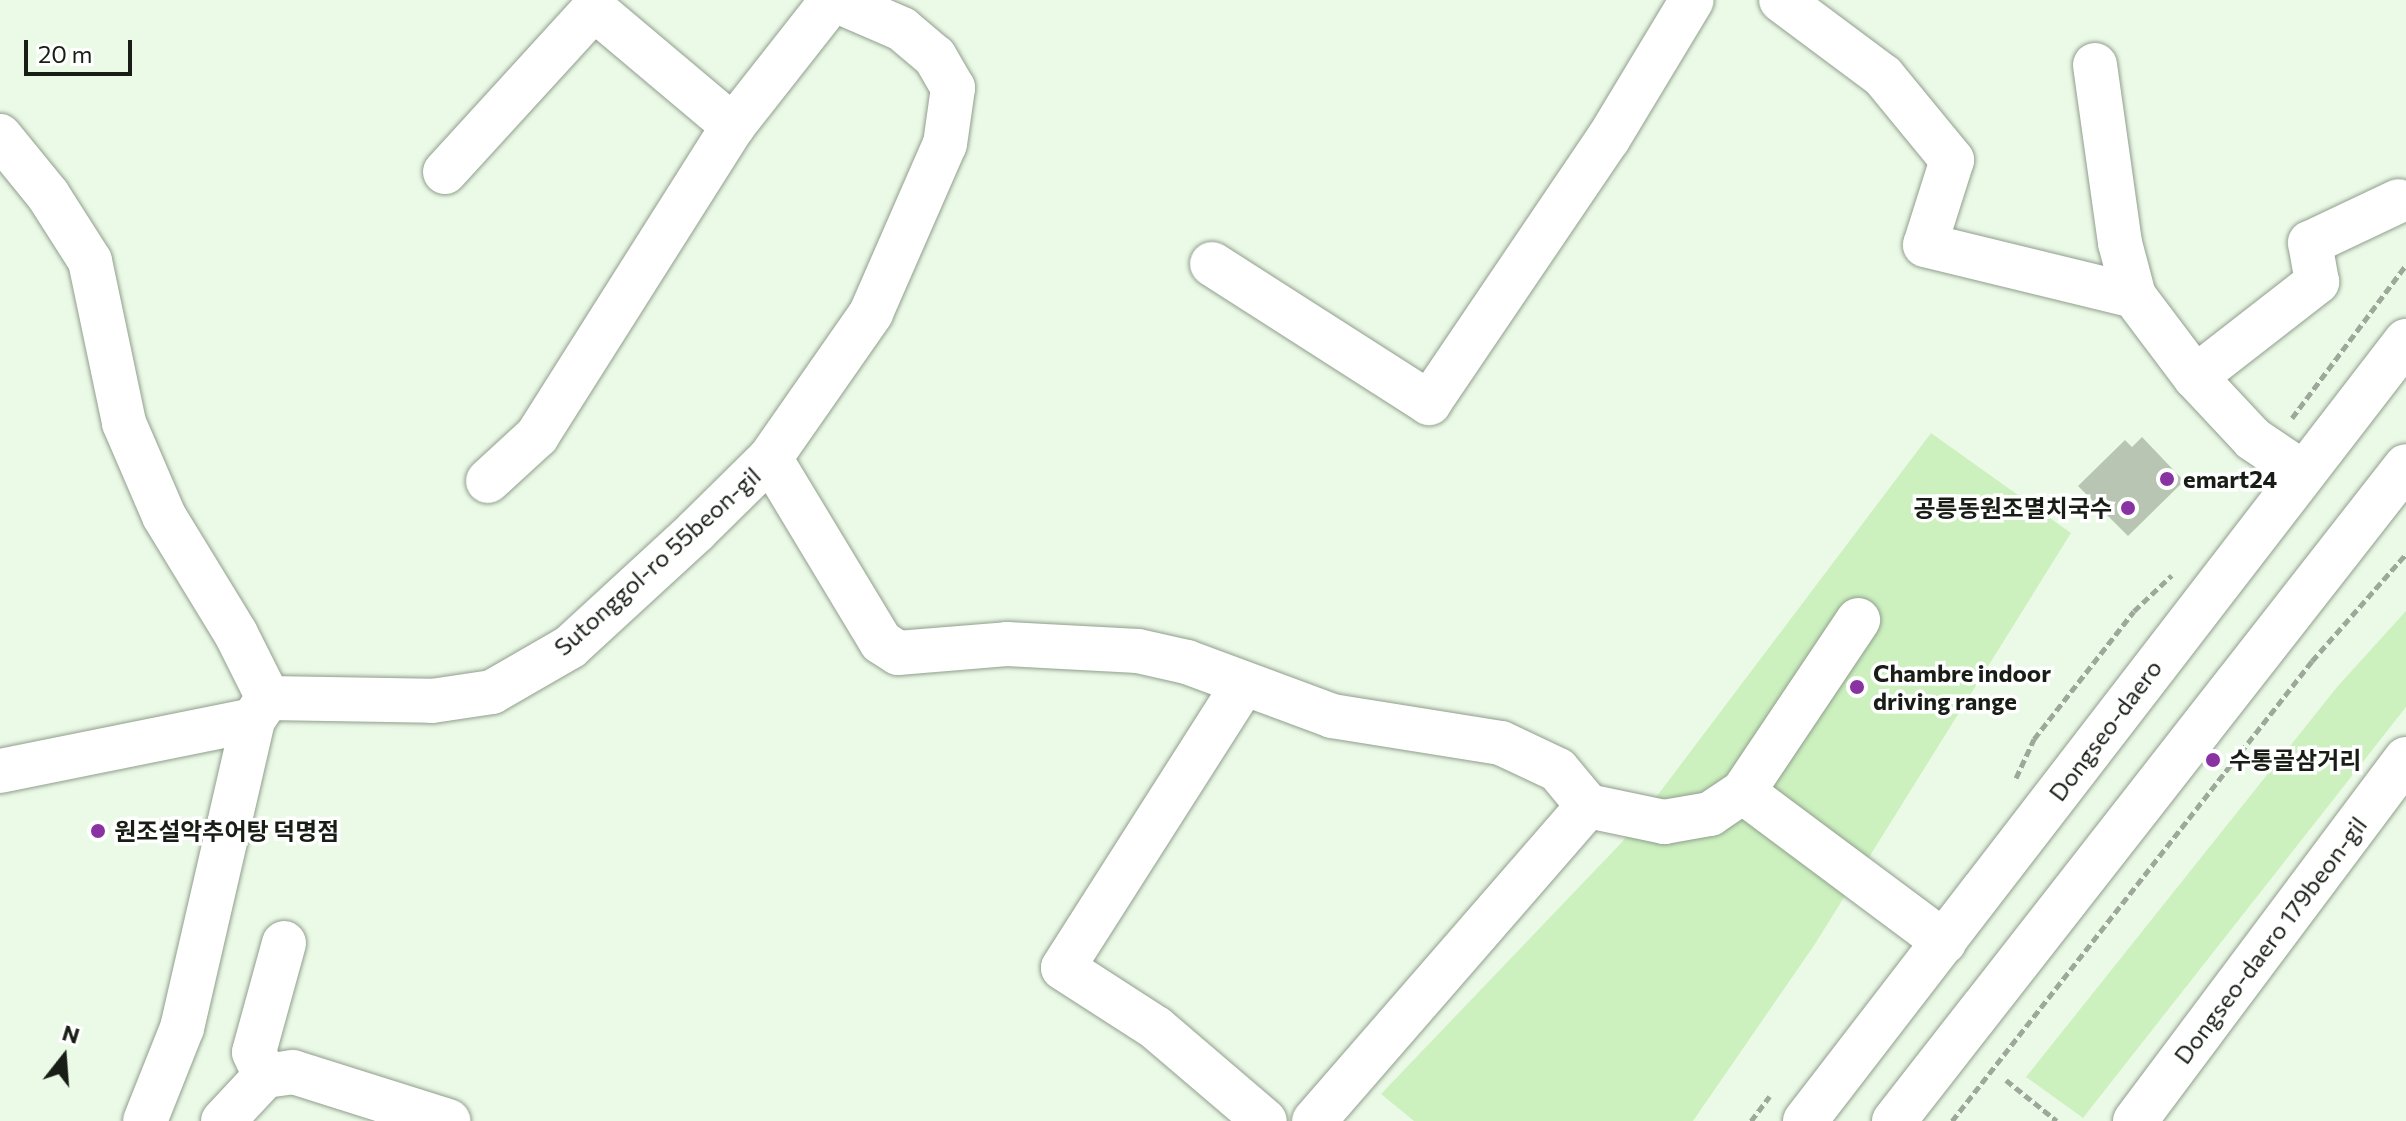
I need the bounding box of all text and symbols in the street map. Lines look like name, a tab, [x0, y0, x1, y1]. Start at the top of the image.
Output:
scale bar	[28, 24, 136, 74]
text: 20 m	[38, 39, 92, 68]
street label: Sutonggol-ro 55beon-gil	[548, 461, 766, 661]
place label: emart24	[2183, 465, 2277, 493]
marker: emart24	[2158, 470, 2176, 488]
place label: 공릉동원조멸치국수	[1913, 494, 2112, 522]
marker: 공릉동원조멸치국수	[2119, 499, 2137, 517]
street label: Dongseo-daero	[2043, 654, 2167, 806]
place label: Chambre indoor driving range	[1873, 659, 2051, 715]
marker: Chambre indoor driving range	[1848, 678, 1866, 696]
place label: 수통골삼거리	[2229, 746, 2361, 774]
marker: 수통골삼거리	[2204, 751, 2222, 769]
street label: Dongseo-daero 179beon-gil	[2168, 811, 2372, 1069]
place label: 원조설악추어탕 덕명점	[114, 817, 339, 845]
marker: 원조설악추어탕 덕명점	[89, 822, 107, 840]
north arrow	[24, 1017, 104, 1097]
text: N	[59, 1018, 83, 1049]

